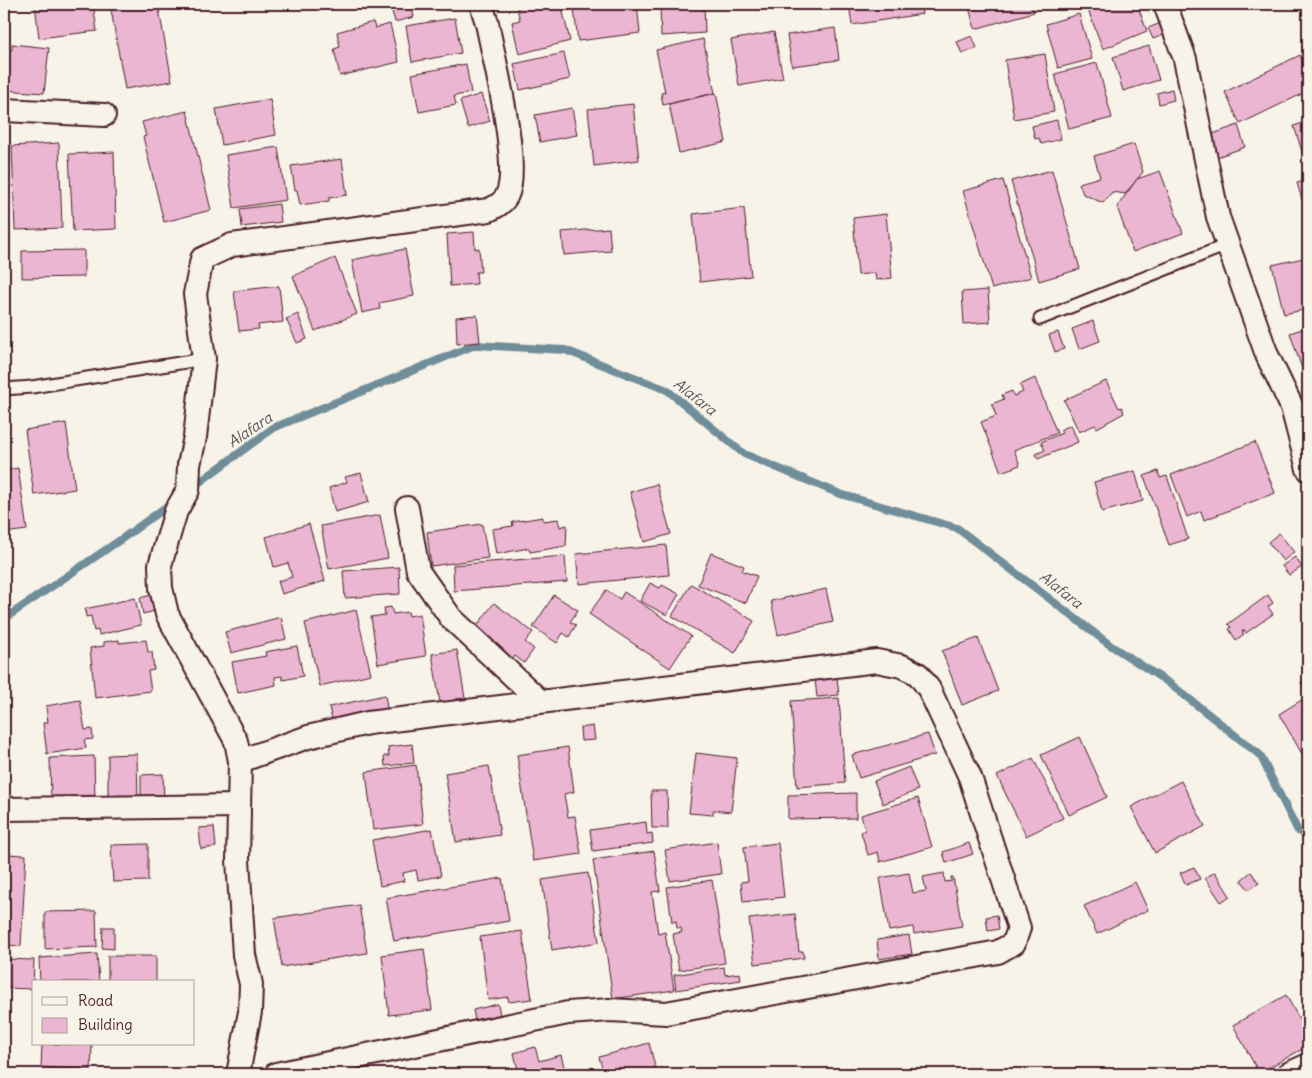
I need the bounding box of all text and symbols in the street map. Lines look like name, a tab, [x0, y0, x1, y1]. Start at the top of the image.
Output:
water label: Alafara	[670, 374, 722, 420]
water label: Alafara	[224, 407, 277, 451]
water label: Alafara	[1036, 567, 1088, 613]
legend	[32, 980, 195, 1046]
text: Road	[78, 991, 113, 1010]
text: Building	[78, 1015, 133, 1034]

